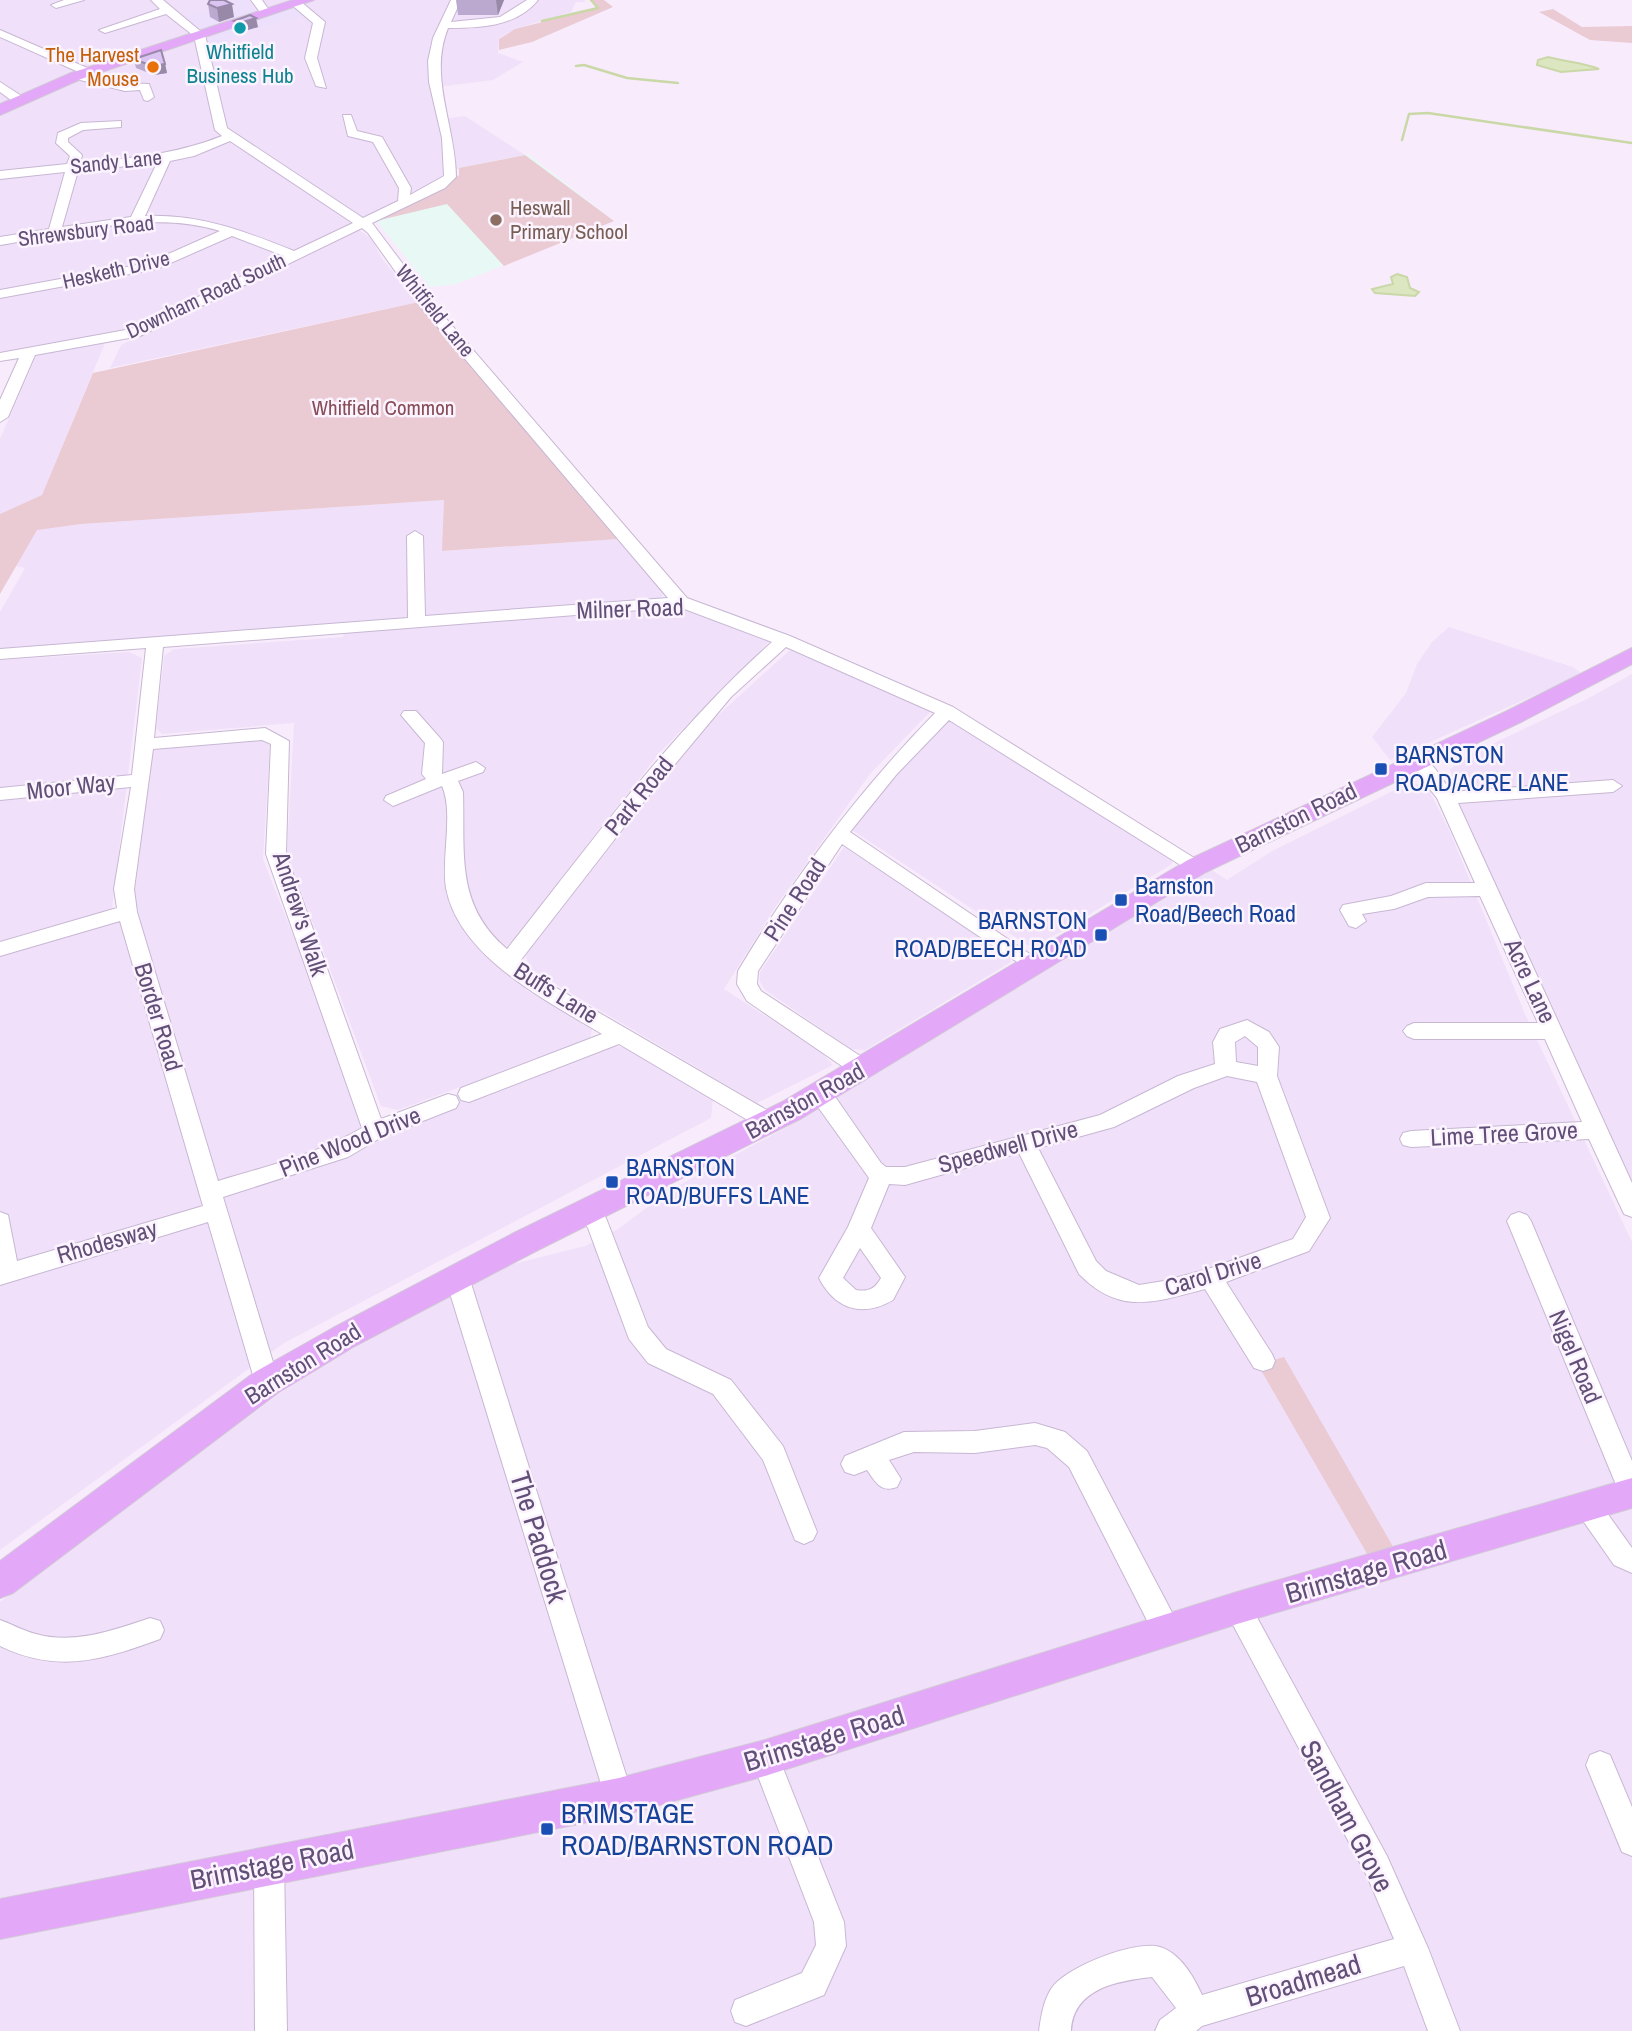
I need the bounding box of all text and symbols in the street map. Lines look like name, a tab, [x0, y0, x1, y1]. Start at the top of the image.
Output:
marker: Whitfield Business Hub	[232, 20, 248, 36]
place label: Whitfield Business Hub	[186, 37, 294, 90]
place label: The Harvest Mouse	[45, 40, 139, 93]
marker: The Harvest Mouse	[145, 59, 161, 75]
street label: Sandy Lane	[69, 142, 163, 181]
place label: Heswall Primary School	[510, 193, 628, 246]
street label: Shrewsbury Road	[16, 208, 156, 253]
marker: Heswall Primary School	[488, 212, 504, 228]
street label: Hesketh Drive	[59, 243, 172, 296]
street label: Downham Road South	[121, 246, 290, 345]
street label: Whitfield Lane	[389, 258, 482, 363]
park label: Whitfield Common	[312, 393, 454, 422]
street label: Milner Road	[576, 590, 684, 626]
place label: BARNSTON ROAD/ACRE LANE	[1395, 738, 1569, 798]
street label: Park Road	[597, 749, 680, 842]
marker: BARNSTON ROAD/ACRE LANE	[1373, 761, 1389, 777]
street label: Moor Way	[25, 765, 117, 807]
street label: Barnston Road	[1230, 774, 1362, 860]
street label: Andrew's Walk	[266, 847, 336, 980]
street label: Pine Road	[755, 852, 833, 947]
place label: Barnston Road/Beech Road	[1135, 869, 1296, 929]
marker: Barnston Road/Beech Road	[1113, 892, 1129, 908]
place label: BARNSTON ROAD/BEECH ROAD	[895, 904, 1087, 964]
marker: BARNSTON ROAD/BEECH ROAD	[1093, 927, 1109, 943]
street label: Acre Lane	[1497, 932, 1564, 1028]
street label: Buffs Lane	[508, 954, 605, 1031]
street label: Border Road	[127, 959, 191, 1075]
street label: Barnston Road	[739, 1054, 870, 1146]
street label: Pine Wood Drive	[274, 1098, 425, 1184]
street label: Speedwell Drive	[934, 1112, 1081, 1180]
street label: Lime Tree Grove	[1429, 1113, 1579, 1153]
place label: BARNSTON ROAD/BUFFS LANE	[626, 1151, 810, 1211]
marker: BARNSTON ROAD/BUFFS LANE	[604, 1174, 620, 1190]
street label: Rhodesway	[53, 1211, 161, 1271]
street label: Carol Drive	[1160, 1243, 1265, 1303]
street label: Nigel Road	[1542, 1305, 1610, 1408]
street label: Barnston Road	[238, 1315, 367, 1412]
street label: The Paddock	[501, 1467, 577, 1608]
street label: Brimstage Road	[1281, 1530, 1451, 1612]
street label: Brimstage Road	[739, 1696, 909, 1780]
street label: Sandham Grove	[1291, 1733, 1403, 1899]
place label: BRIMSTAGE ROAD/BARNSTON ROAD	[561, 1794, 834, 1864]
marker: BRIMSTAGE ROAD/BARNSTON ROAD	[539, 1821, 555, 1837]
street label: Brimstage Road	[187, 1830, 357, 1898]
street label: Broadmead	[1241, 1944, 1365, 2016]

